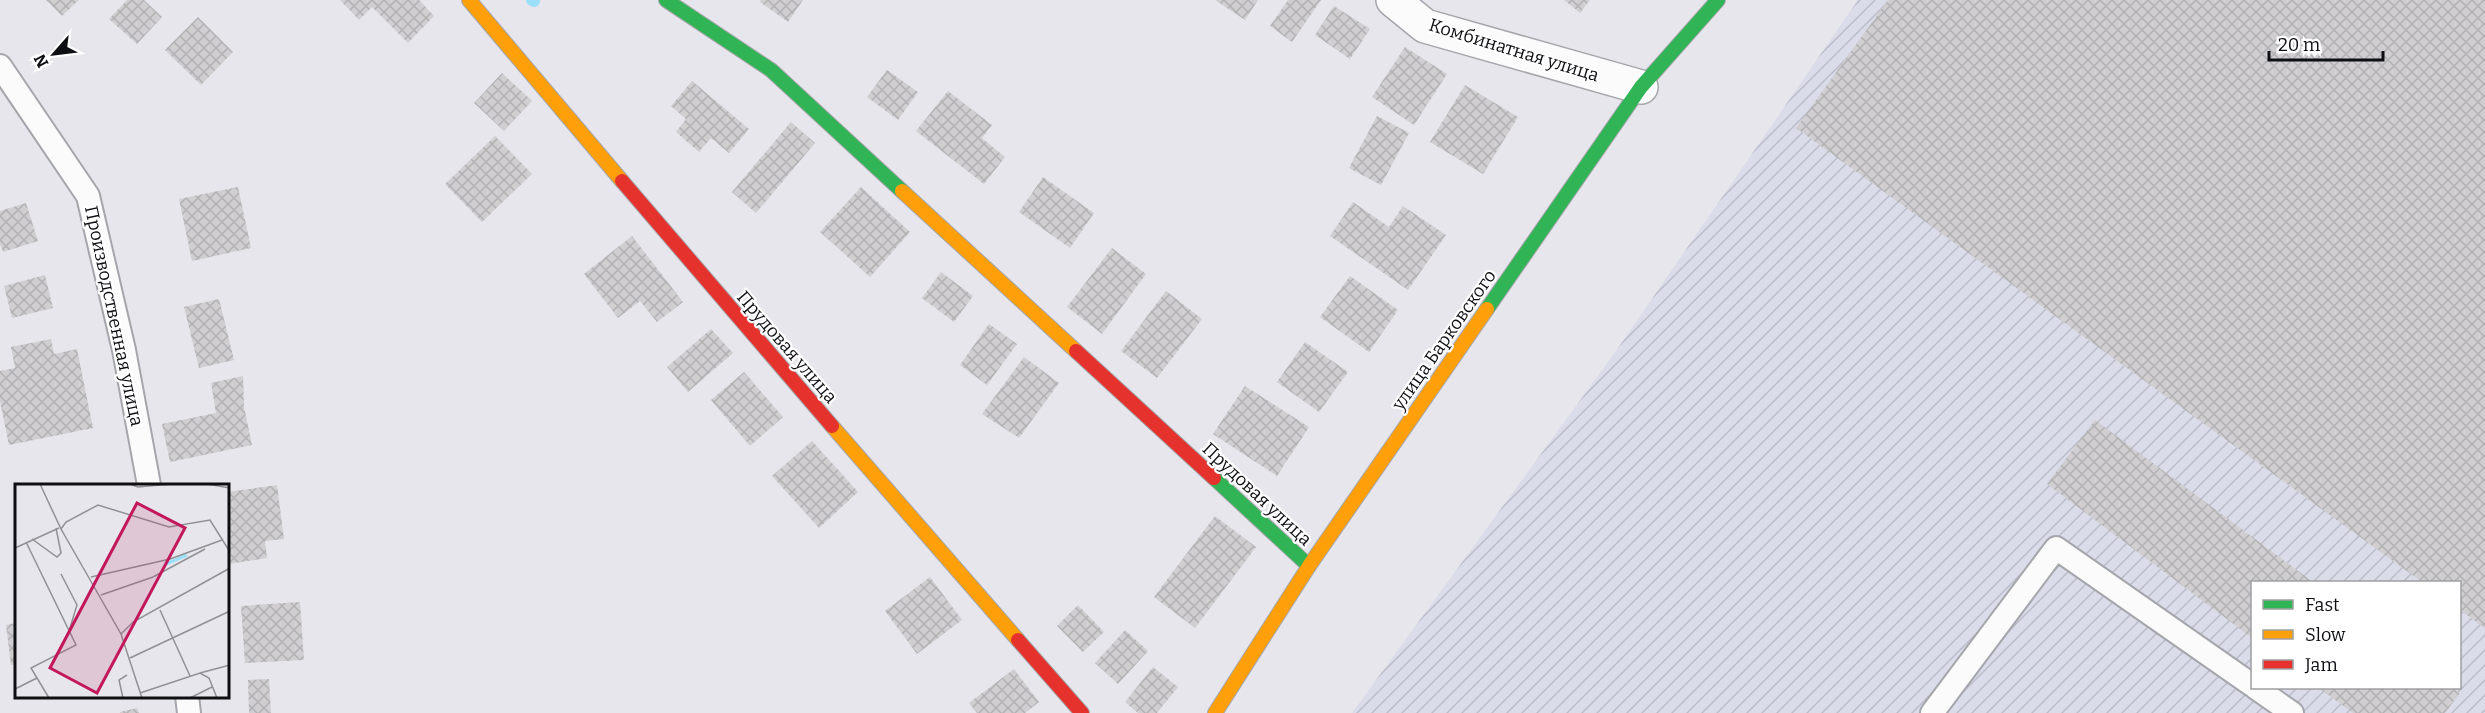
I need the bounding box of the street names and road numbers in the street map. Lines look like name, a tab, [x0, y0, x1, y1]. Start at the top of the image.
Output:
street label: Комбинатная улица	[1426, 14, 1602, 86]
street label: Производственная улица	[80, 204, 148, 428]
street label: улица Барковского	[1387, 266, 1501, 415]
street label: Прудовая улица	[732, 286, 842, 408]
street label: Прудовая улица	[1198, 438, 1316, 550]

